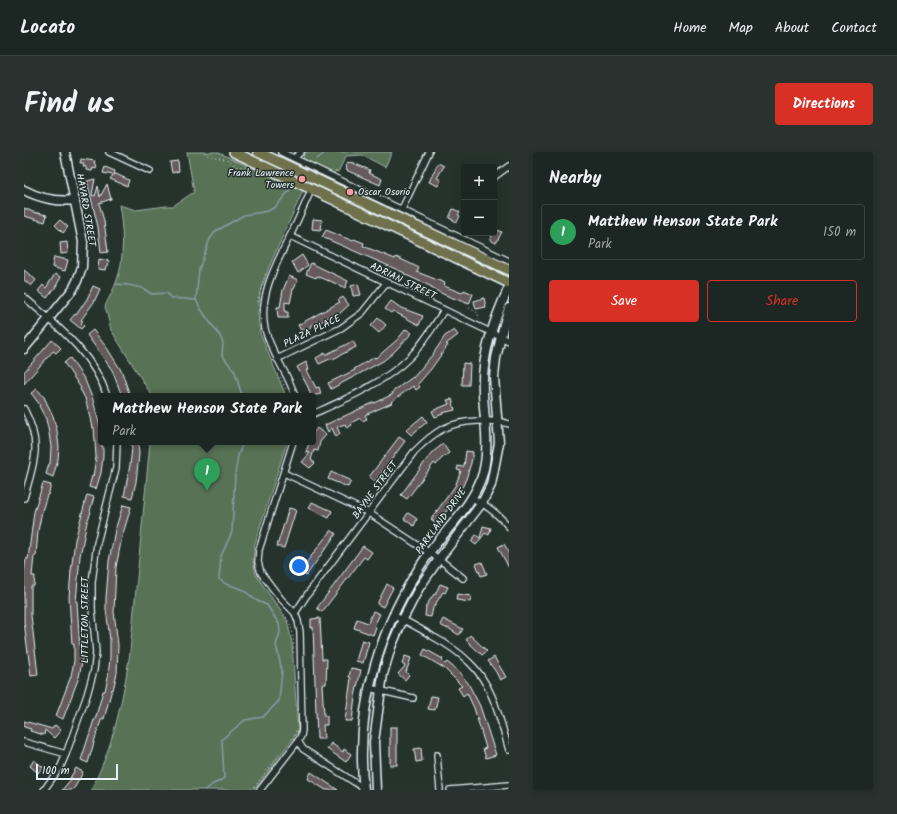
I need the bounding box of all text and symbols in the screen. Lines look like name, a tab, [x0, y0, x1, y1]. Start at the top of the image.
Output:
text: Locato	[20, 13, 75, 43]
text: Home	[673, 17, 707, 39]
text: Map	[729, 17, 753, 39]
text: About	[775, 17, 809, 39]
text: Contact	[831, 17, 877, 39]
text: Find us	[24, 82, 115, 127]
button: Directions	[775, 83, 873, 125]
map controls	[461, 164, 497, 236]
button: +	[461, 164, 497, 200]
place label: Frank Lawrence Towers	[228, 165, 295, 193]
text: Nearby	[549, 165, 601, 192]
street label: HAVARD STREET	[72, 172, 101, 249]
marker: Frank Lawrence Towers	[297, 174, 307, 184]
place label: Oscar Osorio	[358, 184, 410, 200]
marker: Oscar Osorio	[345, 187, 355, 197]
button: −	[461, 200, 497, 236]
text: Matthew Henson State Park	[588, 210, 777, 234]
text: 1	[561, 222, 565, 243]
text: 150 m	[823, 222, 856, 243]
text: Park	[588, 234, 612, 255]
street label: ADRIAN STREET	[367, 258, 440, 305]
button: Save	[549, 280, 699, 322]
button: Share	[707, 280, 857, 322]
street label: PLAZA PLACE	[281, 310, 344, 352]
popup	[98, 393, 316, 445]
text: Matthew Henson State Park	[112, 397, 302, 421]
text: Park	[112, 421, 136, 442]
street label: BAYNE STREET	[348, 456, 403, 522]
pin: 1	[194, 458, 220, 491]
street label: PARKLAND DRIVE	[411, 484, 471, 557]
your location	[289, 556, 309, 576]
street label: LITTLETON STREET	[77, 575, 93, 663]
scale bar	[36, 762, 118, 781]
text: 100 m	[42, 762, 70, 780]

